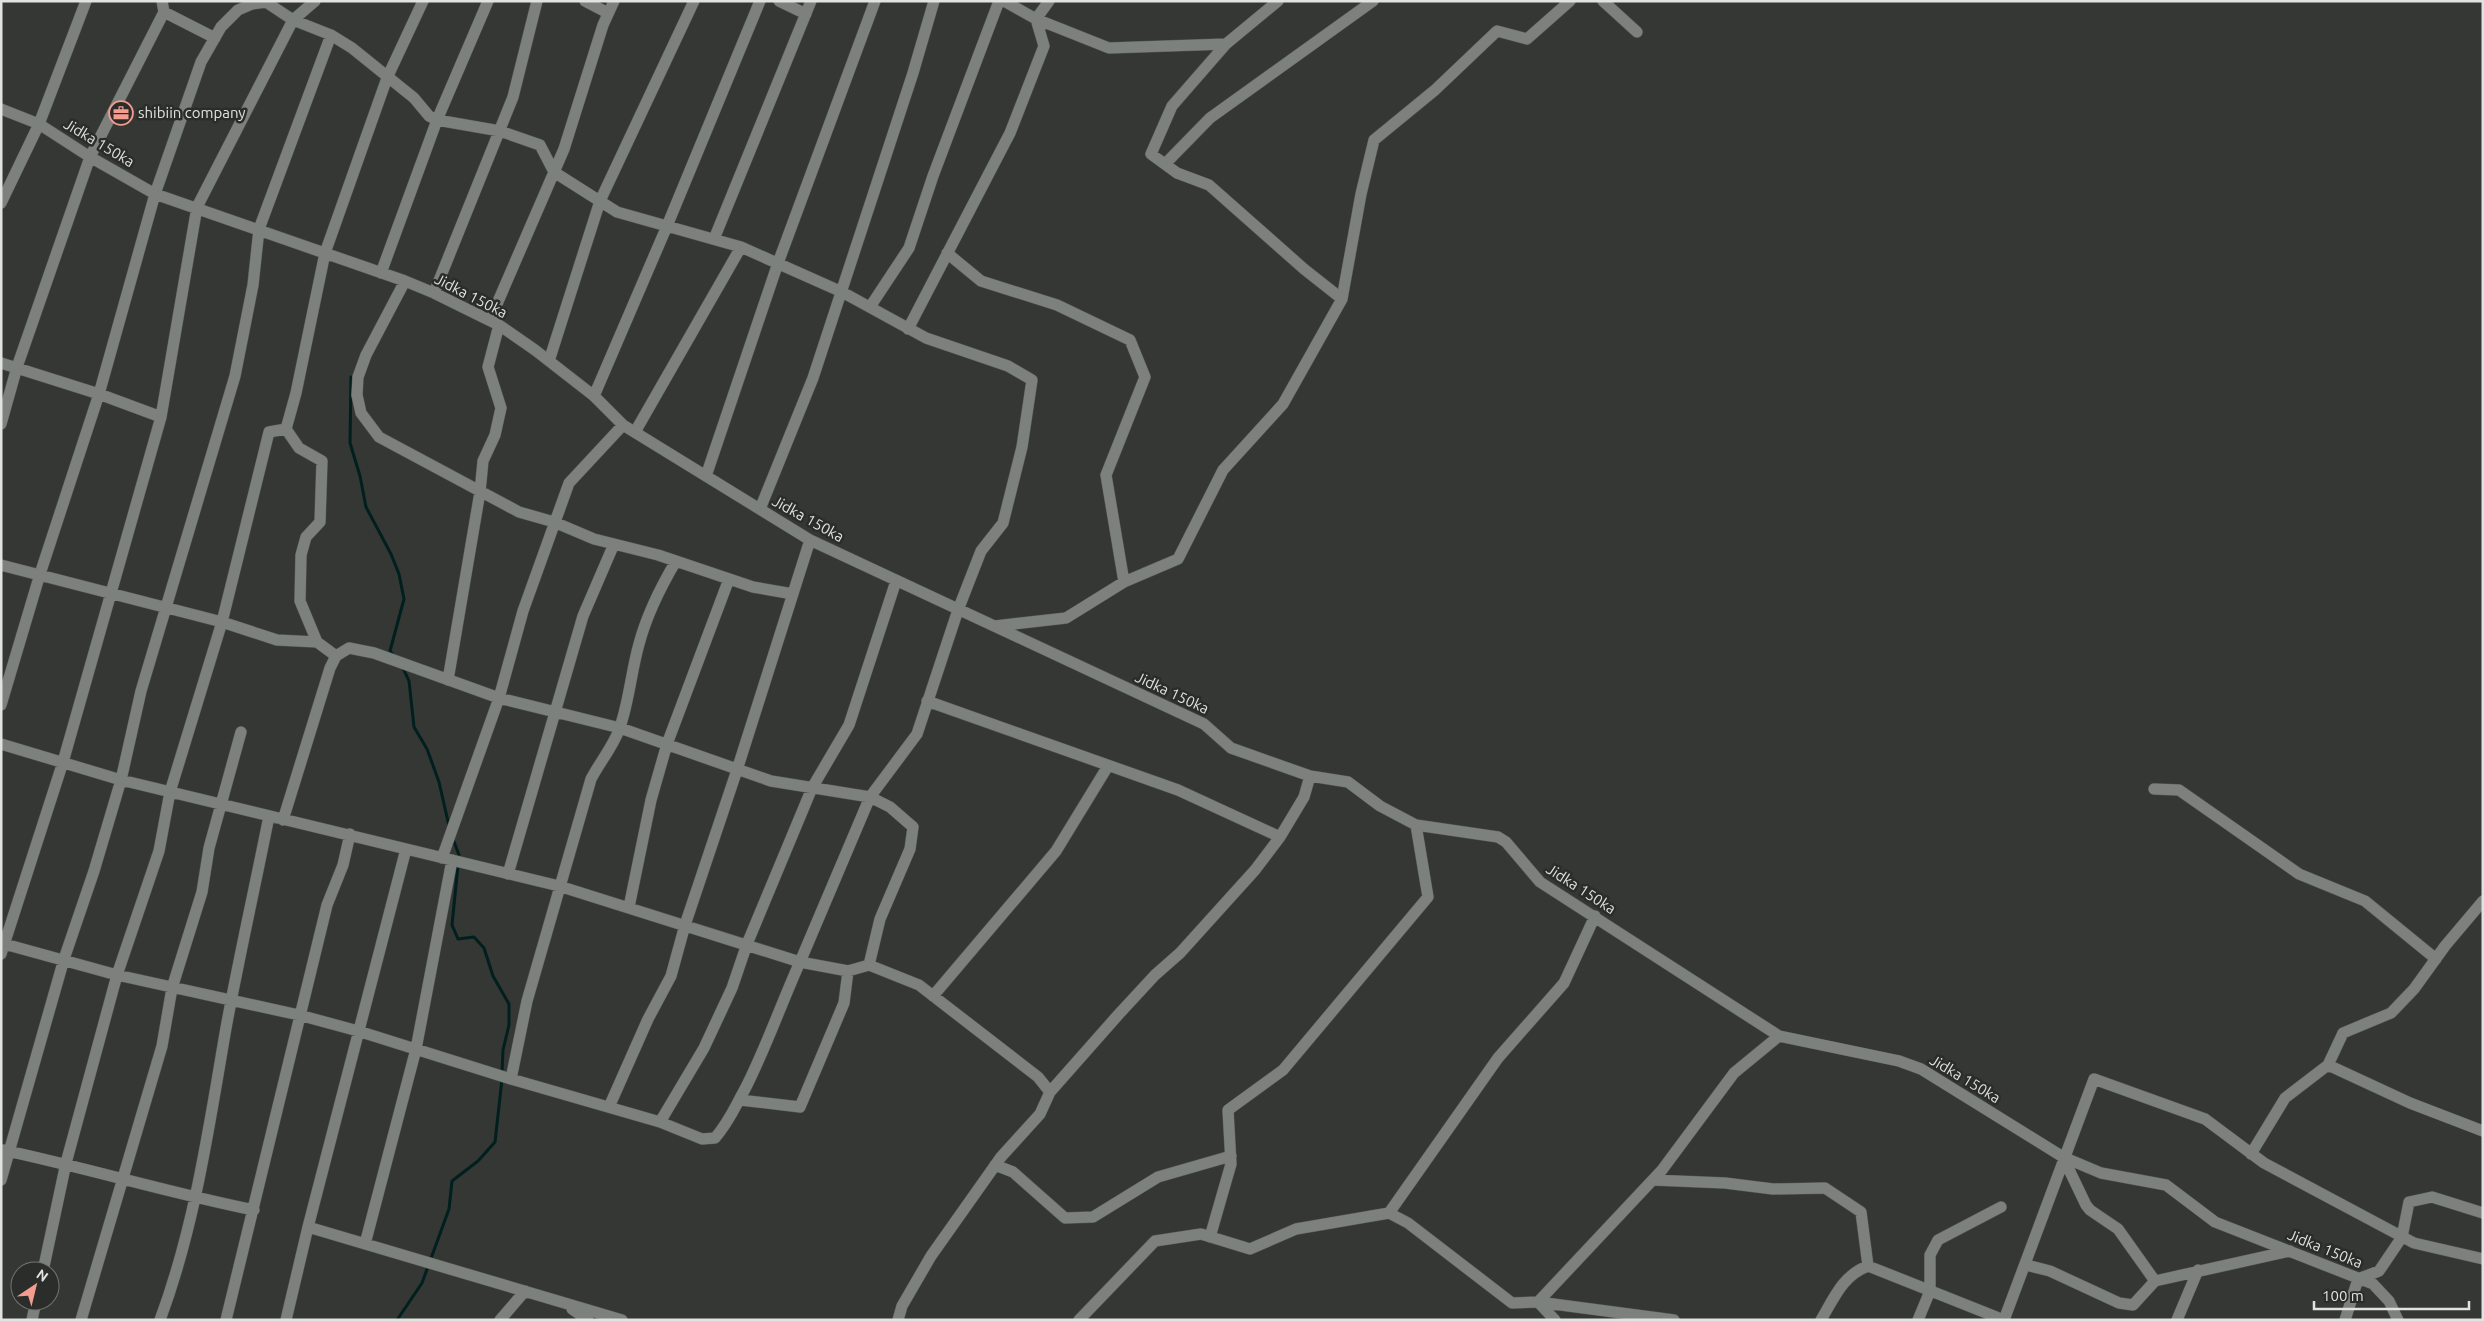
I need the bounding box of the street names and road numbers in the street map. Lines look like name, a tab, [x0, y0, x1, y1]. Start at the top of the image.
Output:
street label: Jidka 150ka	[61, 115, 138, 170]
street label: Jidka 150ka	[432, 270, 510, 321]
street label: Jidka 150ka	[770, 492, 847, 545]
street label: Jidka 150ka	[1133, 668, 1212, 717]
street label: Jidka 150ka	[1543, 860, 1619, 917]
street label: Jidka 150ka	[1927, 1051, 2004, 1106]
street label: Jidka 150ka	[2285, 1226, 2365, 1271]

